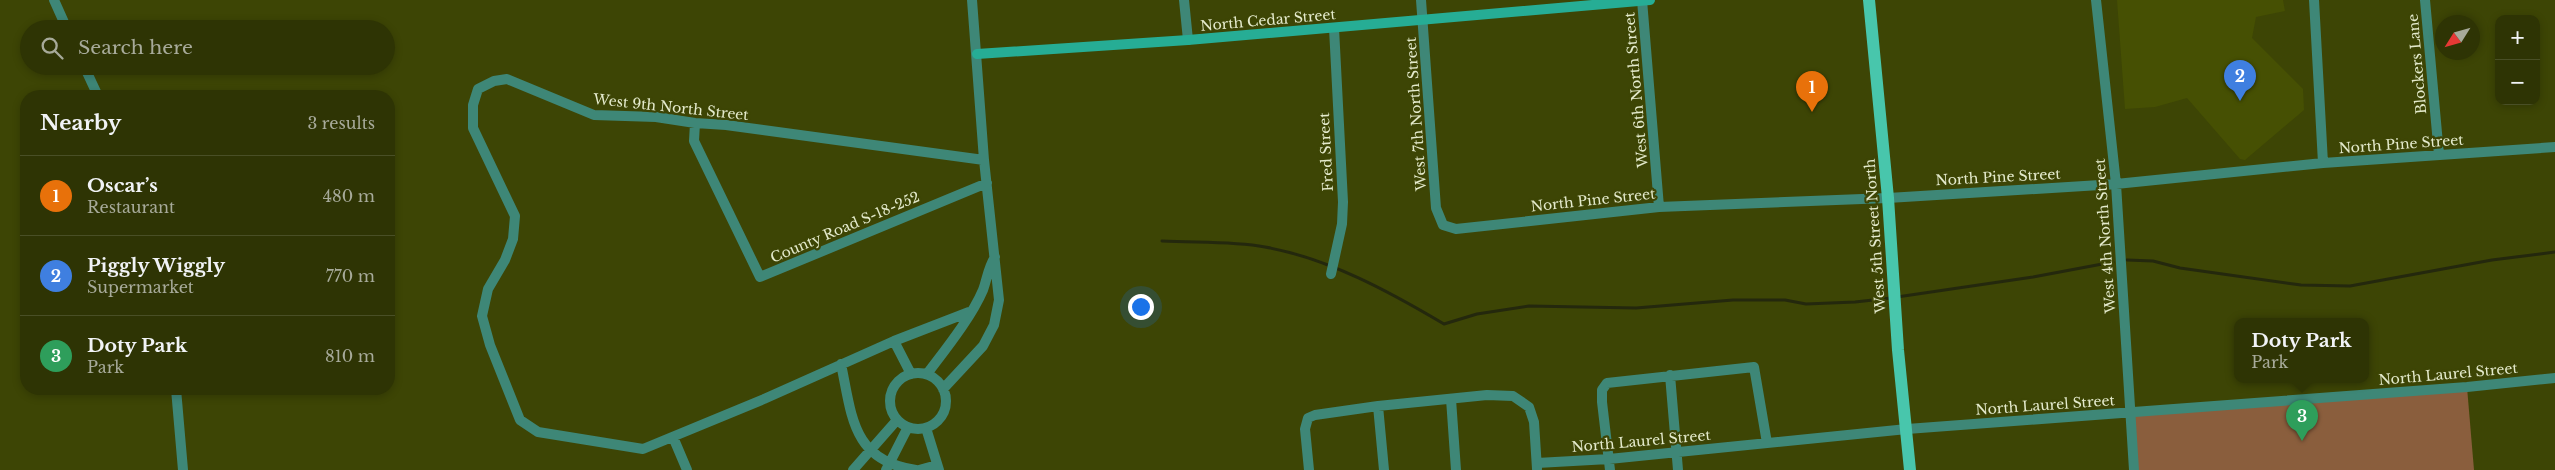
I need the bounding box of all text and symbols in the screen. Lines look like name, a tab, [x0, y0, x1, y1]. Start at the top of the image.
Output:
street label: North Cedar Street	[1200, 5, 1337, 35]
street label: West 6th North Street	[1620, 11, 1652, 170]
street label: Blockers Lane	[2404, 13, 2430, 115]
north arrow	[2435, 15, 2480, 60]
map controls	[2495, 15, 2540, 105]
button: +	[2495, 15, 2540, 60]
search box	[20, 20, 395, 75]
icon: search	[38, 34, 66, 62]
text: Search here	[78, 36, 193, 59]
street label: West 7th North Street	[1402, 36, 1430, 193]
pin: 2	[2224, 60, 2256, 101]
button: −	[2495, 60, 2540, 105]
pin: 1	[1796, 71, 1828, 112]
street label: West 9th North Street	[591, 90, 750, 124]
text: Nearby	[40, 110, 121, 136]
street label: Fred Street	[1315, 111, 1337, 192]
text: 3 results	[307, 113, 375, 133]
street label: North Pine Street	[2338, 131, 2465, 157]
street label: West 4th North Street	[2091, 157, 2119, 315]
street label: West 5th Street North	[1861, 158, 1889, 315]
street label: North Pine Street	[1935, 165, 2062, 189]
text: Oscar’s	[87, 174, 158, 197]
street label: North Pine Street	[1530, 184, 1657, 215]
text: 1	[53, 186, 59, 206]
text: 480 m	[323, 186, 375, 206]
street label: County Road S-18-252	[768, 187, 922, 267]
text: Restaurant	[87, 197, 175, 217]
text: Piggly Wiggly	[87, 254, 225, 277]
text: 2	[51, 266, 61, 286]
text: 770 m	[326, 266, 375, 286]
text: Supermarket	[87, 277, 194, 297]
your location	[1128, 294, 1154, 320]
popup	[2234, 318, 2369, 383]
text: Doty Park	[2251, 329, 2352, 352]
text: Doty Park	[87, 334, 187, 357]
text: 3	[51, 346, 61, 366]
text: 810 m	[325, 346, 375, 366]
text: Park	[2251, 352, 2288, 372]
text: Park	[87, 357, 124, 377]
street label: North Laurel Street	[2378, 359, 2519, 389]
street label: North Laurel Street	[1975, 391, 2116, 419]
pin: 3	[2286, 400, 2318, 441]
street label: North Laurel Street	[1571, 426, 1712, 456]

